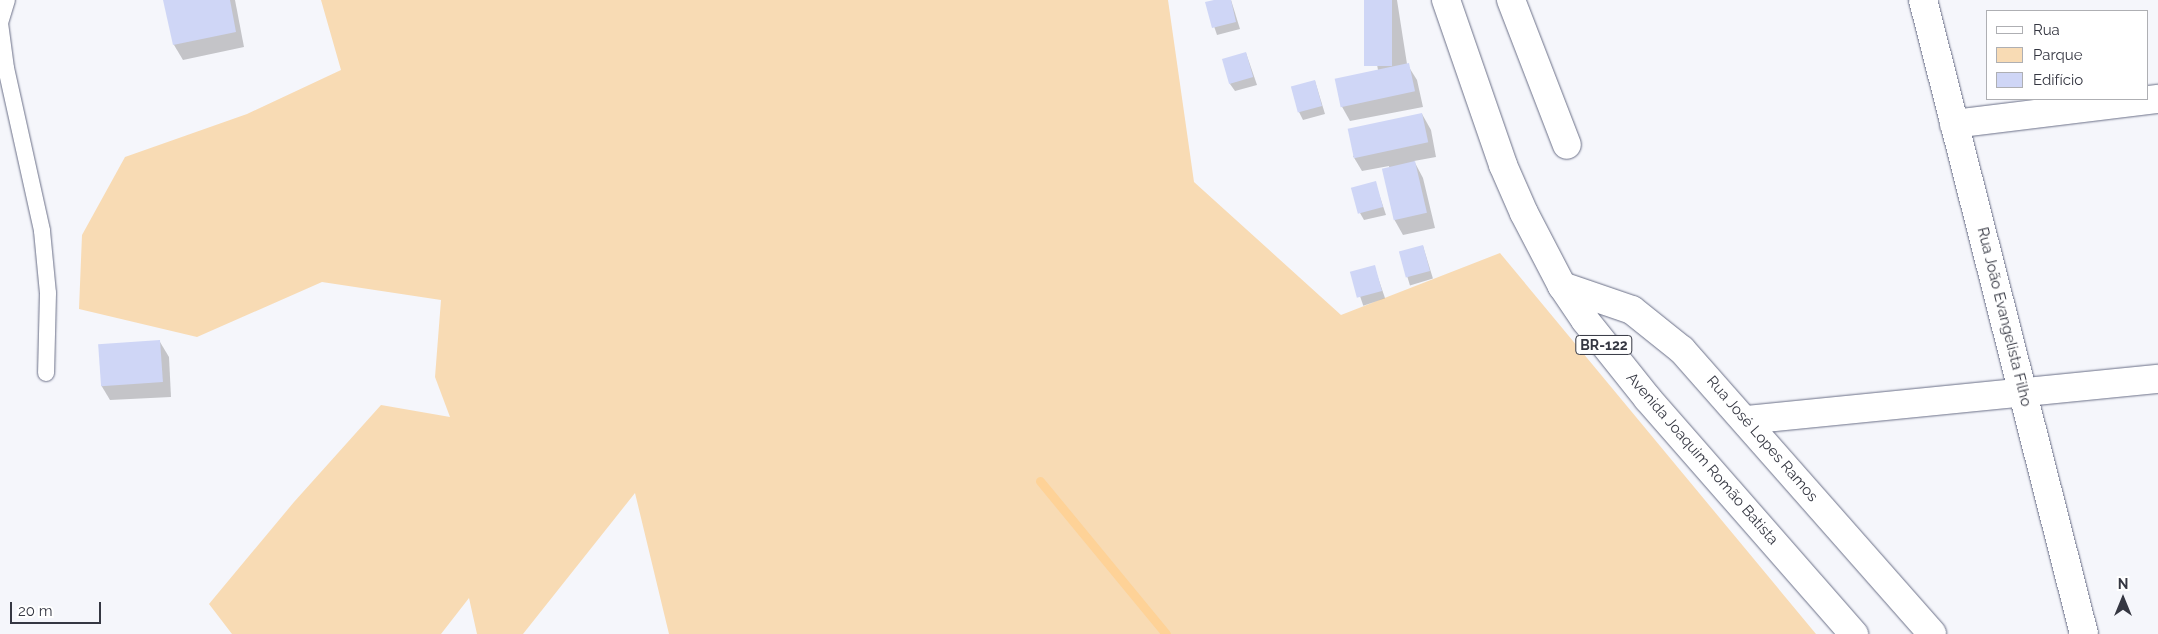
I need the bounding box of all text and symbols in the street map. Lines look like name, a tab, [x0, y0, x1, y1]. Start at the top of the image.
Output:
legend	[1986, 10, 2148, 100]
text: Rua	[2033, 21, 2060, 39]
text: Parque	[2033, 46, 2082, 64]
text: Edifício	[2033, 71, 2083, 89]
street label: Rua João Evangelista Filho	[1973, 225, 2035, 409]
road number: BR-122	[1575, 334, 1633, 356]
street label: Avenida Joaquim Romão Batista	[1622, 369, 1782, 549]
street label: Rua José Lopes Ramos	[1702, 372, 1822, 506]
north arrow	[2098, 574, 2148, 624]
text: N	[2118, 576, 2128, 592]
scale bar	[12, 592, 104, 624]
text: 20 m	[18, 602, 53, 620]

